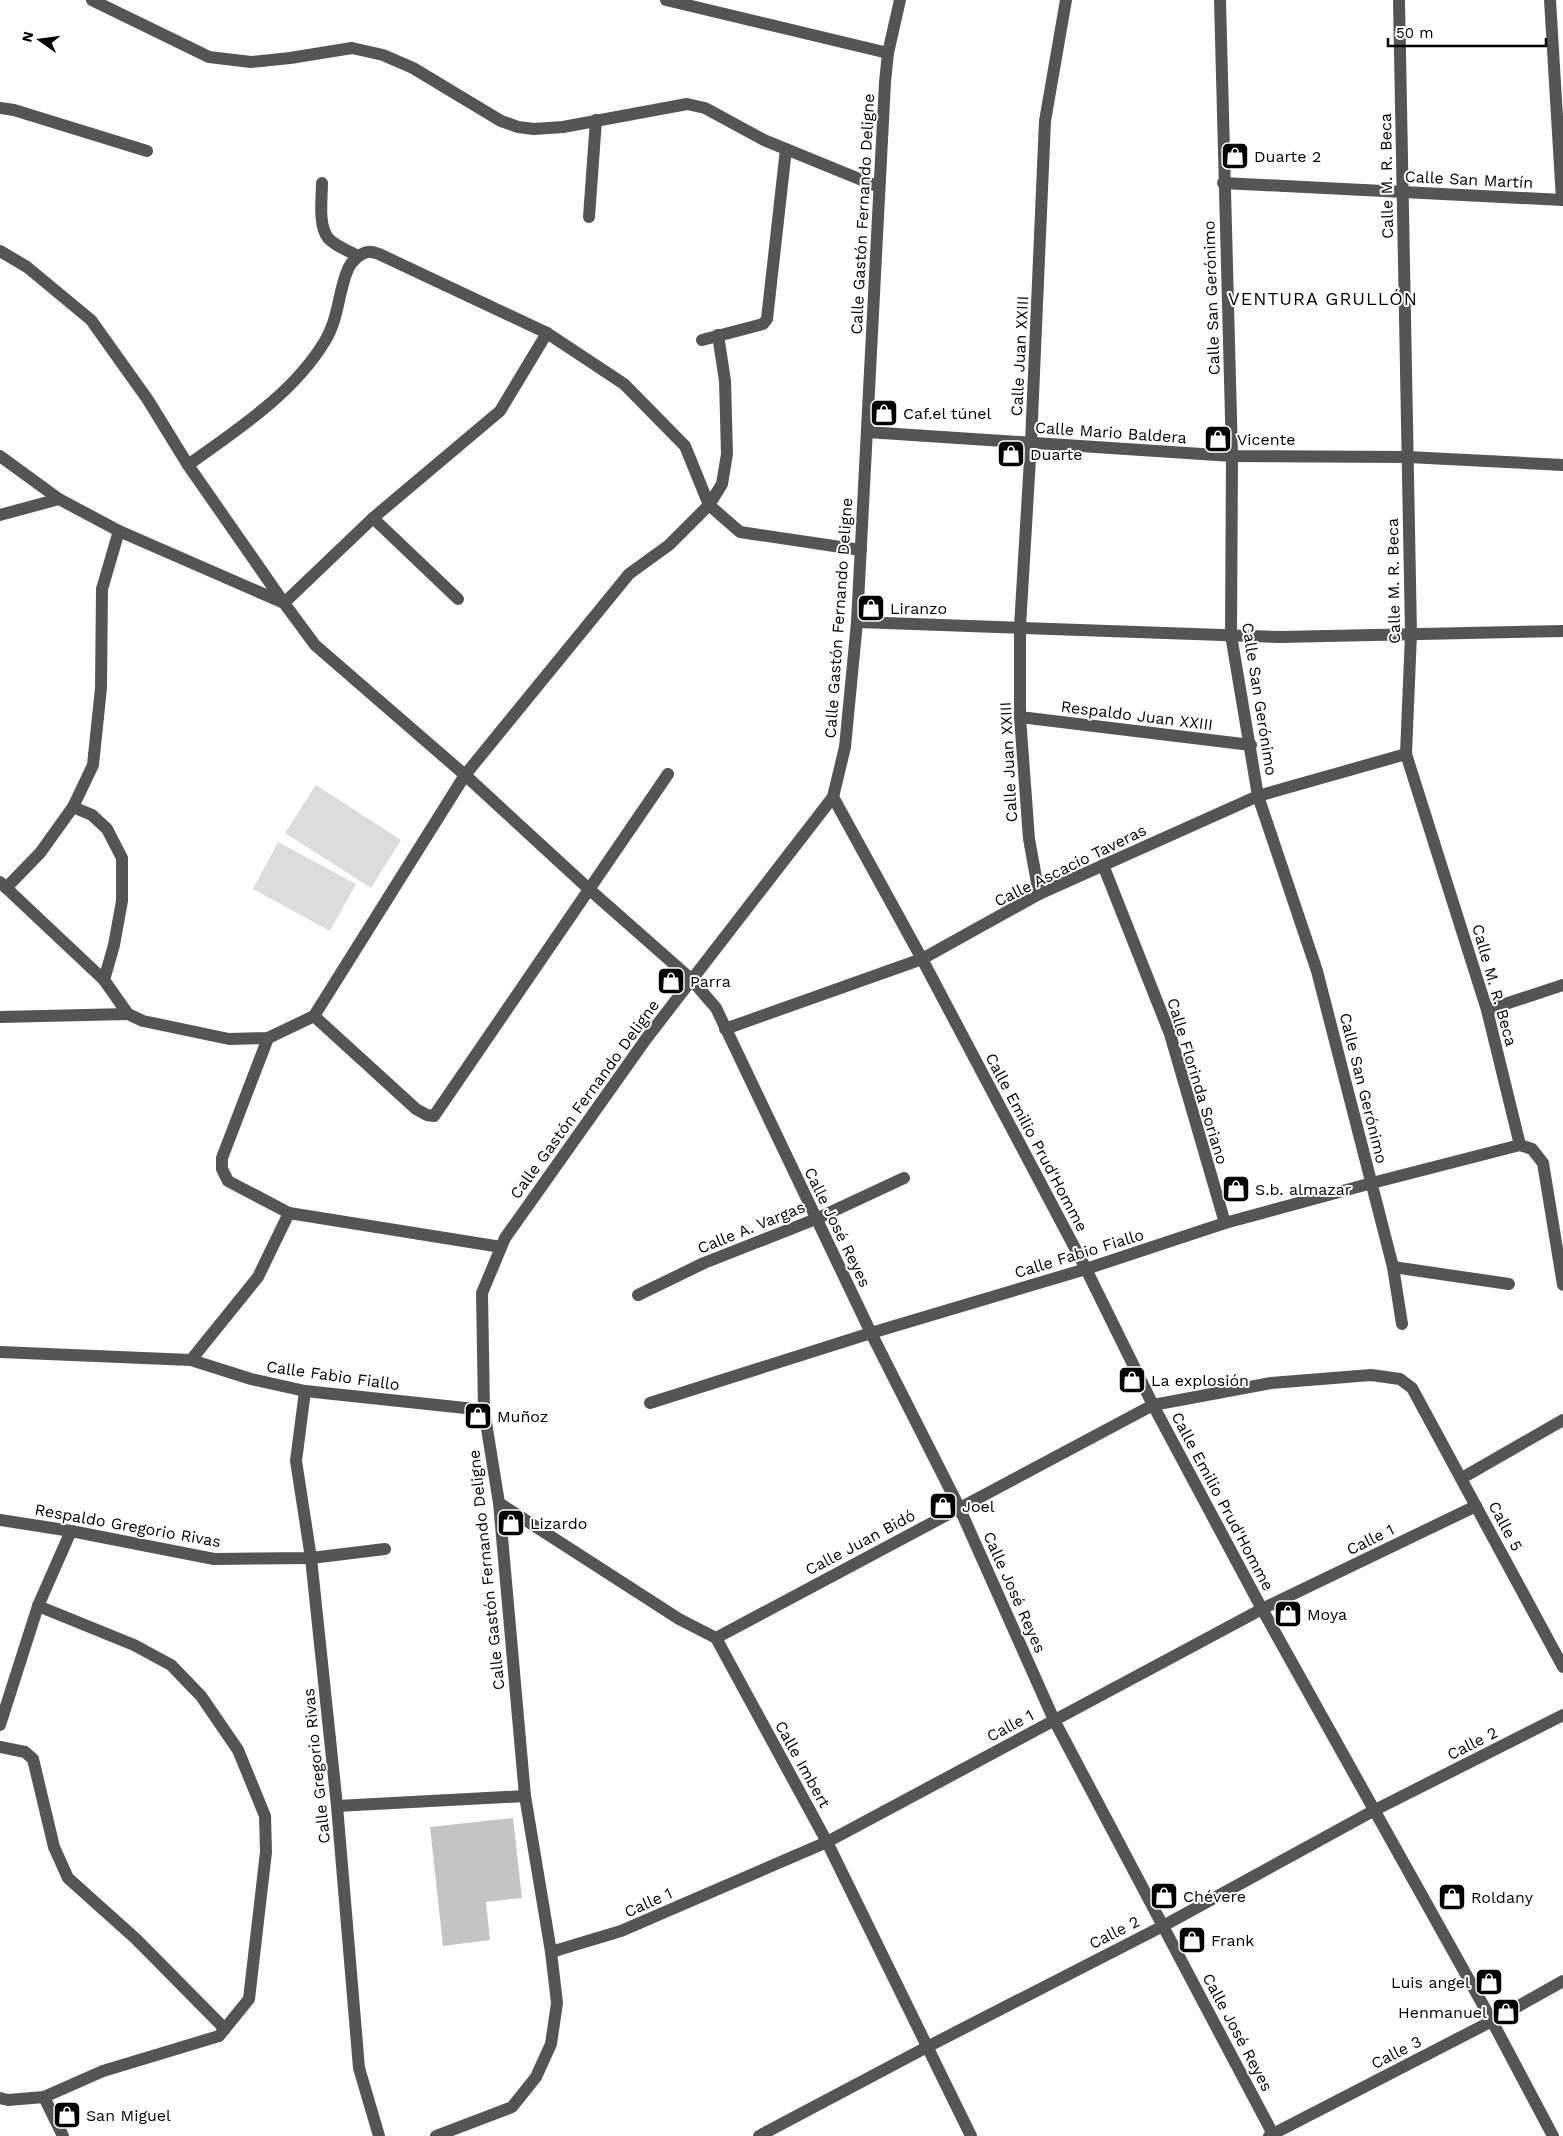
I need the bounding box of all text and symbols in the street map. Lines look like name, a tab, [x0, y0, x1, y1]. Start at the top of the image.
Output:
north arrow	[15, 15, 65, 65]
scale bar	[1388, 15, 1546, 47]
text: 50 m	[1396, 24, 1433, 42]
text: N	[18, 30, 36, 44]
street label: Calle Gastón Fernando Deligne	[847, 93, 878, 335]
street label: Calle M. R. Beca	[1376, 113, 1397, 239]
shop icon: Duarte 2	[1220, 141, 1250, 171]
place label: Duarte 2	[1254, 147, 1321, 166]
street label: Calle San Martín	[1404, 167, 1534, 192]
street label: Calle San Gerónimo	[1199, 220, 1224, 376]
district label: VENTURA GRULLÓN	[1228, 288, 1418, 309]
street label: Calle Juan XXIII	[1007, 295, 1032, 417]
shop icon: Caf.el túnel	[869, 398, 899, 428]
place label: Caf.el túnel	[903, 404, 992, 423]
street label: Calle Mario Baldera	[1034, 418, 1187, 447]
shop icon: Vicente	[1203, 424, 1233, 454]
place label: Vicente	[1237, 430, 1296, 449]
shop icon: Duarte	[996, 439, 1026, 469]
place label: Duarte	[1030, 445, 1082, 464]
street label: Calle Gastón Fernando Deligne	[821, 497, 856, 739]
street label: Calle M. R. Beca	[1383, 518, 1404, 644]
shop icon: Liranzo	[856, 593, 886, 623]
place label: Liranzo	[890, 599, 947, 618]
street label: Calle San Gerónimo	[1238, 621, 1281, 777]
street label: Respaldo Juan XXIII	[1060, 697, 1214, 734]
street label: Calle Juan XXIII	[996, 701, 1021, 823]
street label: Calle Ascacio Taveras	[991, 820, 1149, 911]
street label: Calle M. R. Beca	[1468, 922, 1521, 1048]
shop icon: Parra	[656, 966, 686, 996]
place label: Parra	[690, 972, 731, 991]
street label: Calle Gastón Fernando Deligne	[506, 996, 663, 1203]
street label: Calle Florinda Soriano	[1163, 996, 1232, 1167]
street label: Calle San Gerónimo	[1336, 1011, 1391, 1165]
street label: Calle Emilio Prud'Homme	[981, 1050, 1092, 1235]
street label: Calle José Reyes	[800, 1164, 875, 1290]
shop icon: S.b. almazar	[1221, 1174, 1251, 1204]
place label: S.b. almazar	[1255, 1180, 1352, 1199]
street label: Calle A. Vargas	[695, 1197, 808, 1258]
street label: Calle Fabio Fiallo	[1012, 1225, 1146, 1282]
street label: Calle Fabio Fiallo	[265, 1357, 401, 1394]
shop icon: La explosión	[1117, 1365, 1147, 1395]
place label: La explosión	[1151, 1371, 1249, 1390]
shop icon: Muñoz	[463, 1401, 493, 1431]
place label: Muñoz	[497, 1407, 548, 1426]
street label: Calle Emilio Prud'Homme	[1167, 1409, 1278, 1594]
street label: Calle Gastón Fernando Deligne	[464, 1449, 509, 1691]
shop icon: Joel	[928, 1491, 958, 1521]
place label: Joel	[962, 1497, 995, 1516]
street label: Calle 5	[1485, 1498, 1527, 1554]
street label: Respaldo Gregorio Rivas	[33, 1500, 222, 1551]
street label: Calle Juan Bidó	[802, 1505, 918, 1579]
shop icon: Lizardo	[496, 1508, 526, 1538]
place label: Lizardo	[530, 1514, 587, 1533]
street label: Calle 1	[1343, 1520, 1397, 1559]
street label: Calle José Reyes	[979, 1529, 1050, 1656]
shop icon: Moya	[1273, 1599, 1303, 1629]
place label: Moya	[1307, 1605, 1347, 1624]
street label: Calle Gregorio Rivas	[299, 1687, 334, 1844]
street label: Calle 1	[984, 1705, 1037, 1746]
street label: Calle Imbert	[771, 1717, 834, 1811]
street label: Calle 2	[1444, 1723, 1501, 1764]
shop icon: Chévere	[1149, 1881, 1179, 1911]
shop icon: Roldany	[1437, 1882, 1467, 1912]
street label: Calle 1	[621, 1884, 675, 1921]
place label: Chévere	[1183, 1887, 1246, 1906]
place label: Roldany	[1471, 1888, 1534, 1907]
street label: Calle 2	[1086, 1912, 1143, 1953]
shop icon: Frank	[1177, 1925, 1207, 1955]
place label: Frank	[1211, 1931, 1254, 1950]
shop icon: Luis angel	[1474, 1967, 1504, 1997]
street label: Calle José Reyes	[1198, 1970, 1277, 2094]
place label: Luis angel	[1391, 1973, 1470, 1992]
shop icon: Henmanuel	[1491, 1997, 1521, 2027]
place label: Henmanuel	[1398, 2003, 1487, 2022]
street label: Calle 3	[1368, 2032, 1425, 2073]
shop icon: San Miguel	[52, 2100, 82, 2130]
place label: San Miguel	[86, 2106, 171, 2125]

